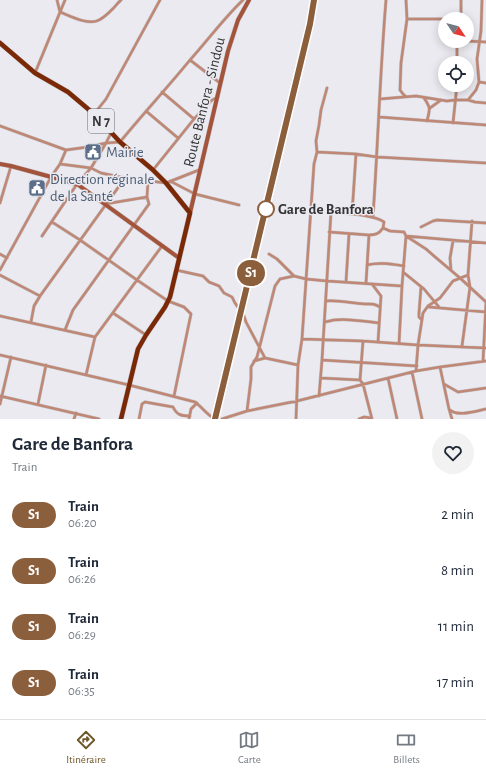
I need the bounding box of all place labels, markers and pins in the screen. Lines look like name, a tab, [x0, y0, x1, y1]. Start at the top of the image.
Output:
public building icon: Mairie	[83, 142, 103, 162]
place label: Mairie	[106, 145, 144, 160]
place label: Direction réginale de la Santé	[50, 172, 155, 204]
public building icon: Direction réginale de la Santé	[27, 178, 47, 198]
marker: Gare de Banfora	[257, 200, 275, 218]
place label: Gare de Banfora	[278, 202, 374, 217]

